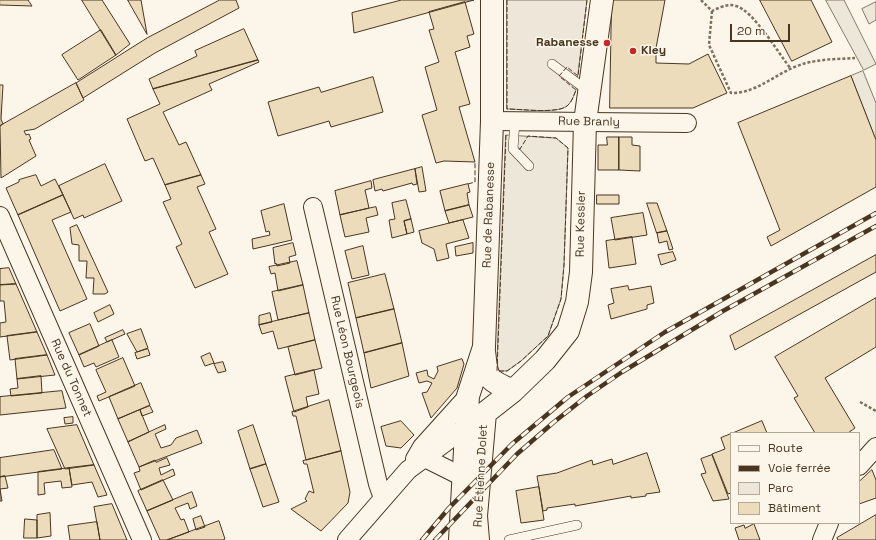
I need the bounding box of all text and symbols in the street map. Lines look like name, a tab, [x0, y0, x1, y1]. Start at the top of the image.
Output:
scale bar	[732, 16, 792, 42]
text: 20 m	[737, 23, 765, 39]
place label: Rabanesse	[536, 36, 599, 50]
marker: Rabanesse	[602, 38, 612, 48]
place label: Kley	[641, 44, 666, 58]
marker: Kley	[628, 46, 638, 56]
street label: Rue Branly	[558, 114, 620, 130]
street label: Rue de Rabanesse	[480, 162, 498, 268]
street label: Rue Kessler	[573, 191, 589, 257]
street label: Rue Léon Bourgeois	[327, 294, 367, 410]
street label: Rue du Tonnet	[47, 337, 95, 419]
street label: Rue Étienne Dolet	[471, 424, 491, 528]
legend	[730, 432, 860, 524]
text: Route	[768, 440, 803, 456]
text: Voie ferrée	[768, 460, 831, 476]
text: Parc	[768, 480, 793, 496]
text: Bâtiment	[768, 500, 821, 516]

